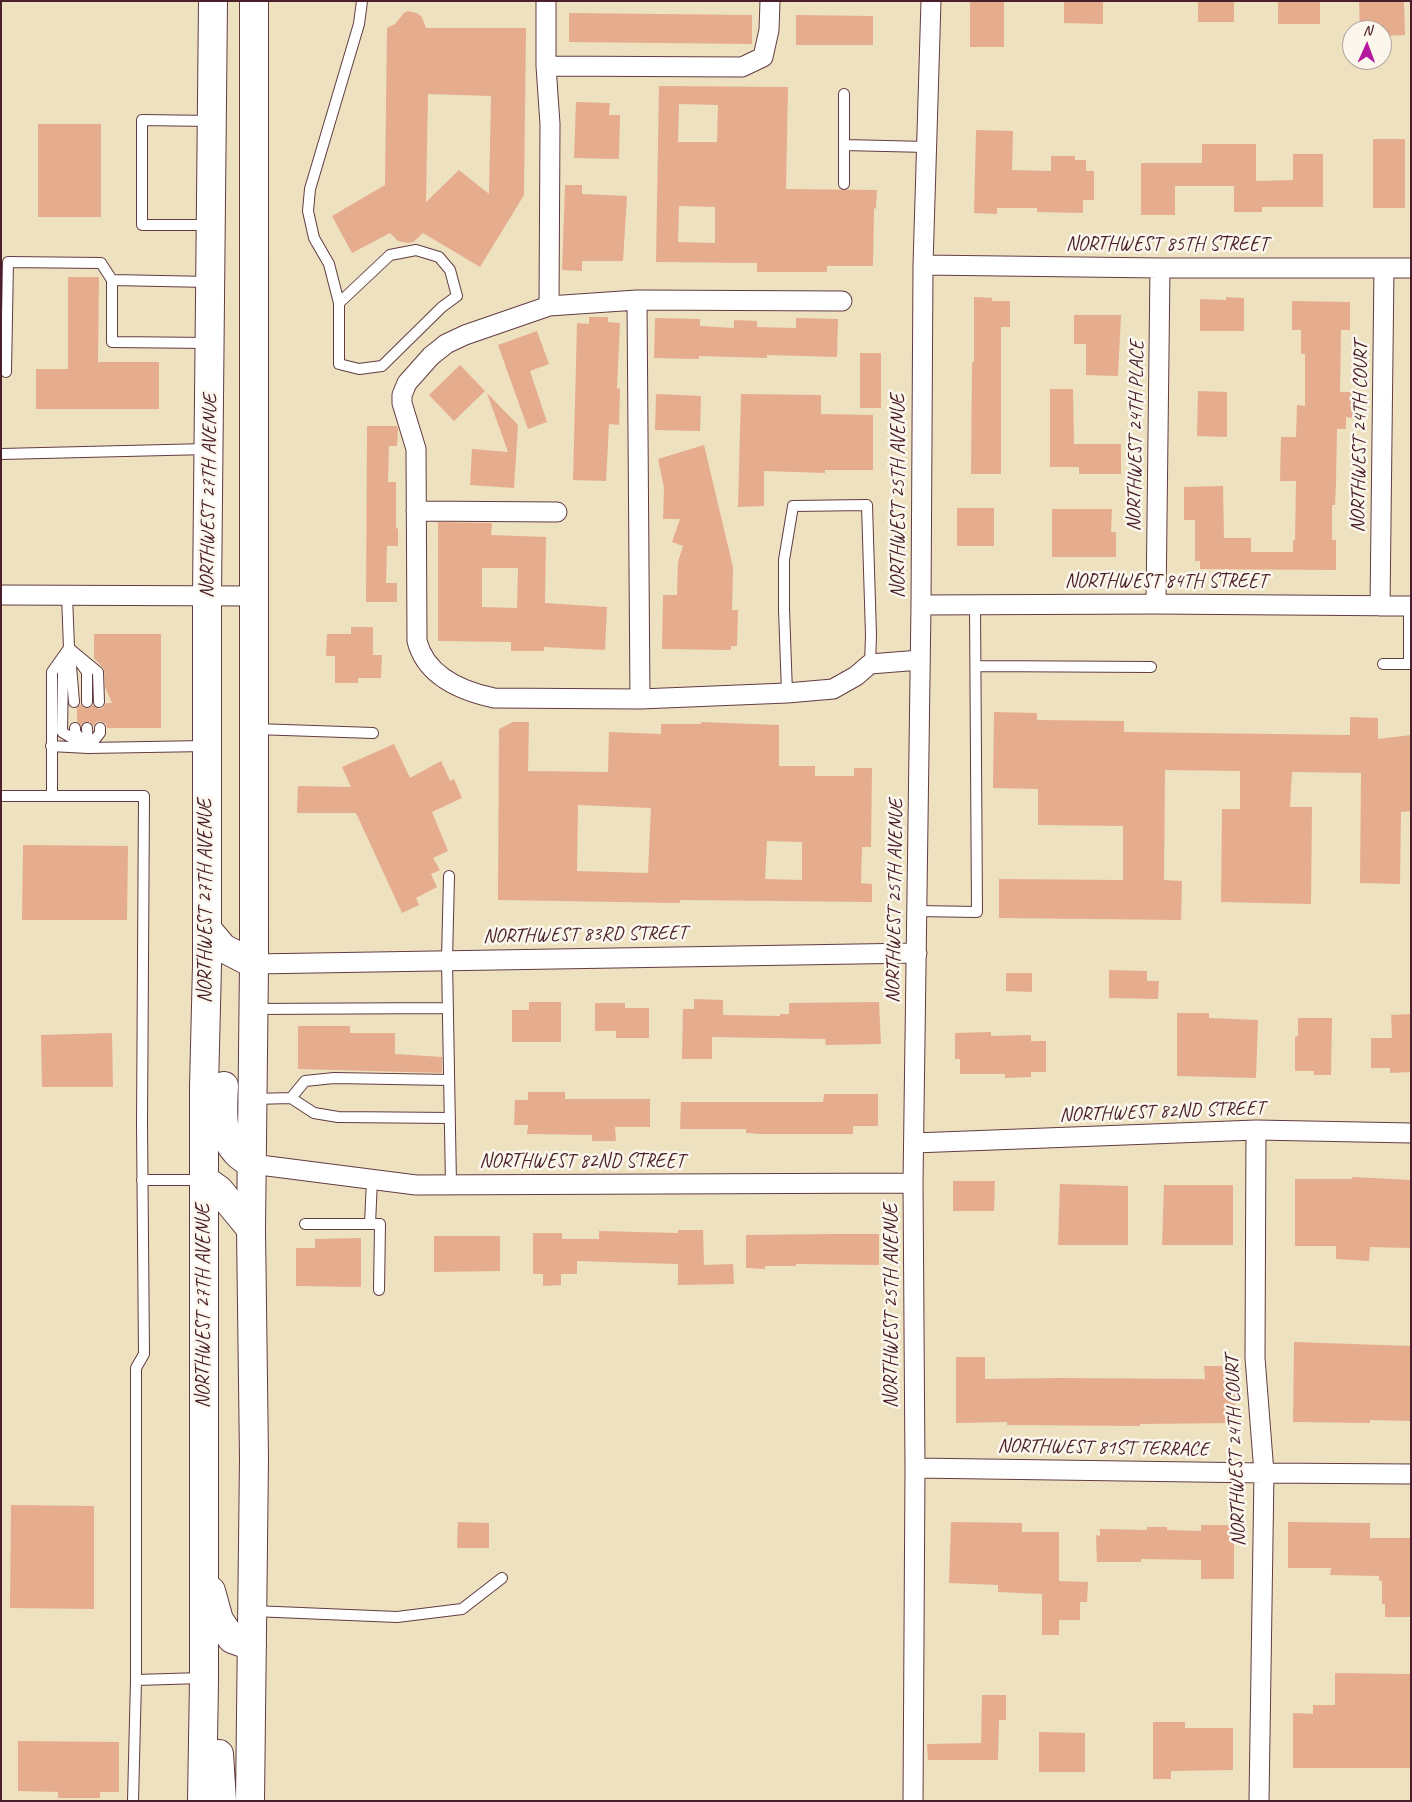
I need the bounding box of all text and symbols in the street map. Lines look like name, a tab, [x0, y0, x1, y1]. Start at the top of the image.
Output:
north arrow	[1342, 20, 1392, 70]
text: N	[1363, 22, 1372, 39]
street label: NORTHWEST 85TH STREET	[1066, 233, 1268, 257]
street label: NORTHWEST 24TH PLACE	[1122, 340, 1150, 532]
street label: NORTHWEST 24TH COURT	[1346, 341, 1374, 533]
street label: NORTHWEST 27TH AVENUE	[195, 394, 223, 598]
street label: NORTHWEST 25TH AVENUE	[887, 394, 911, 598]
street label: NORTHWEST 84TH STREET	[1065, 570, 1267, 594]
street label: NORTHWEST 27TH AVENUE	[194, 799, 218, 1003]
street label: NORTHWEST 25TH AVENUE	[881, 799, 909, 1003]
street label: NORTHWEST 83RD STREET	[483, 921, 687, 949]
street label: NORTHWEST 82ND STREET	[1059, 1096, 1265, 1128]
street label: NORTHWEST 82ND STREET	[479, 1150, 685, 1174]
street label: NORTHWEST 27TH AVENUE	[192, 1204, 216, 1408]
street label: NORTHWEST 25TH AVENUE	[880, 1204, 904, 1408]
street label: NORTHWEST 24TH COURT	[1221, 1355, 1251, 1547]
street label: NORTHWEST 81ST TERRACE	[997, 1434, 1209, 1462]

